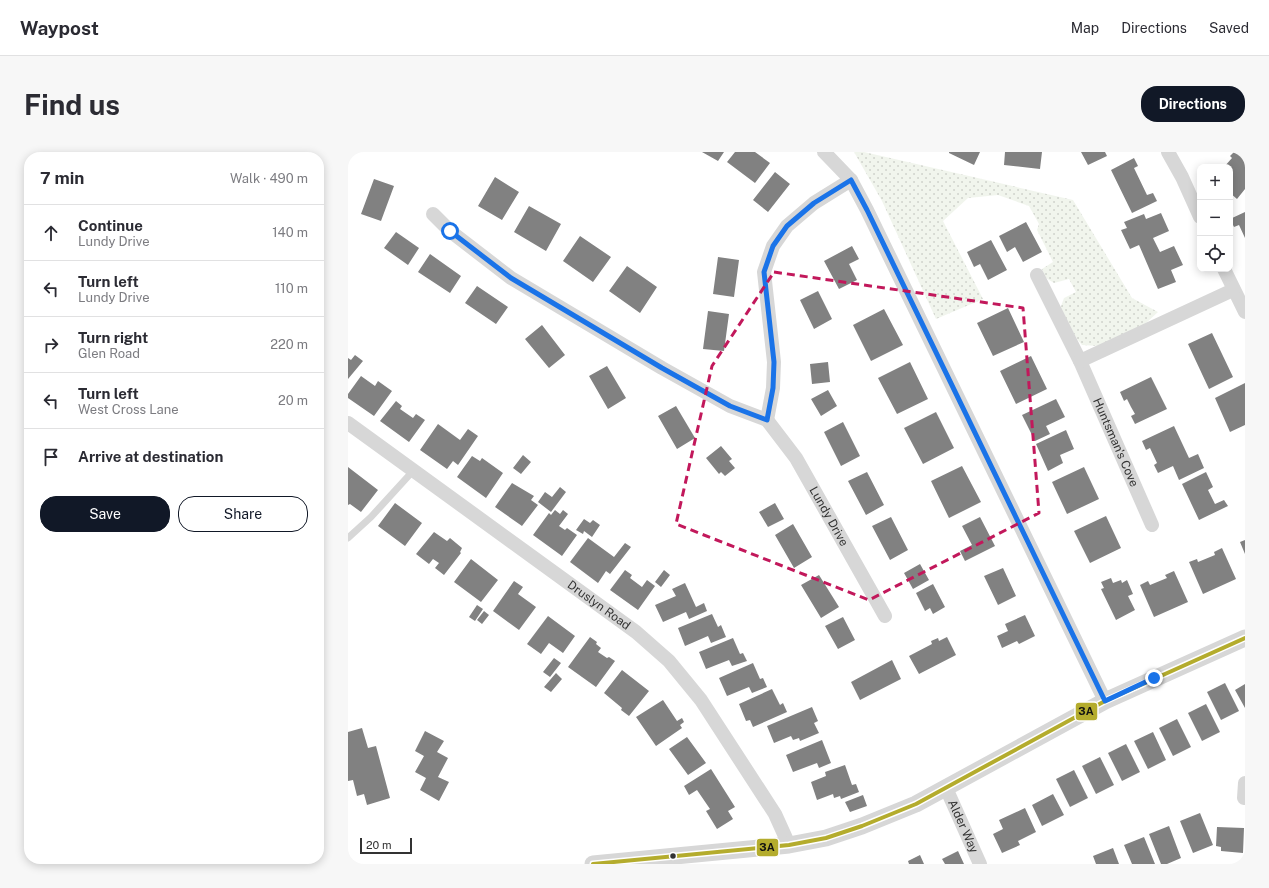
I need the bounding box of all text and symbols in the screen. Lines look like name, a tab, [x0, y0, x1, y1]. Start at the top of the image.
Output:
text: Waypost	[20, 17, 99, 39]
text: Map	[1071, 20, 1099, 36]
text: Directions	[1121, 20, 1187, 36]
text: Saved	[1209, 20, 1249, 36]
button: Directions	[1141, 86, 1245, 122]
text: Find us	[24, 88, 120, 121]
map controls	[1197, 164, 1233, 272]
button: +	[1197, 164, 1233, 200]
text: 7 min	[40, 168, 84, 188]
text: Walk · 490 m	[230, 171, 308, 186]
button: −	[1197, 200, 1233, 236]
text: Continue	[78, 217, 143, 234]
icon: ahead	[40, 222, 62, 244]
route start	[441, 222, 459, 240]
text: 140 m	[272, 225, 308, 240]
text: Lundy Drive	[78, 234, 150, 249]
button: locate	[1197, 236, 1233, 272]
text: Turn left	[78, 273, 139, 290]
icon: left	[40, 278, 62, 300]
text: 110 m	[275, 281, 308, 296]
text: Lundy Drive	[78, 290, 150, 305]
text: Turn right	[78, 329, 148, 346]
icon: right	[40, 334, 62, 356]
text: 220 m	[270, 337, 308, 352]
text: Glen Road	[78, 346, 140, 361]
text: Turn left	[78, 385, 139, 402]
icon: left	[40, 390, 62, 412]
text: 20 m	[278, 393, 308, 408]
street label: Huntsman's Cove	[1090, 396, 1141, 489]
text: West Cross Lane	[78, 402, 179, 417]
icon: arrive	[40, 446, 62, 468]
text: Arrive at destination	[78, 448, 223, 465]
street label: Lundy Drive	[806, 484, 851, 549]
button: Save	[40, 496, 170, 532]
button: Share	[178, 496, 308, 532]
street label: Druslyn Road	[565, 578, 633, 633]
route end	[1145, 669, 1163, 687]
line badge: 3A	[1075, 702, 1098, 721]
text: 3A	[1078, 705, 1094, 717]
street label: Alder Way	[945, 797, 981, 856]
scale bar	[360, 836, 412, 855]
line badge: 3A	[756, 838, 779, 857]
text: 20 m	[366, 839, 391, 851]
text: 3A	[759, 841, 775, 853]
unlabelled marker	[668, 851, 678, 861]

